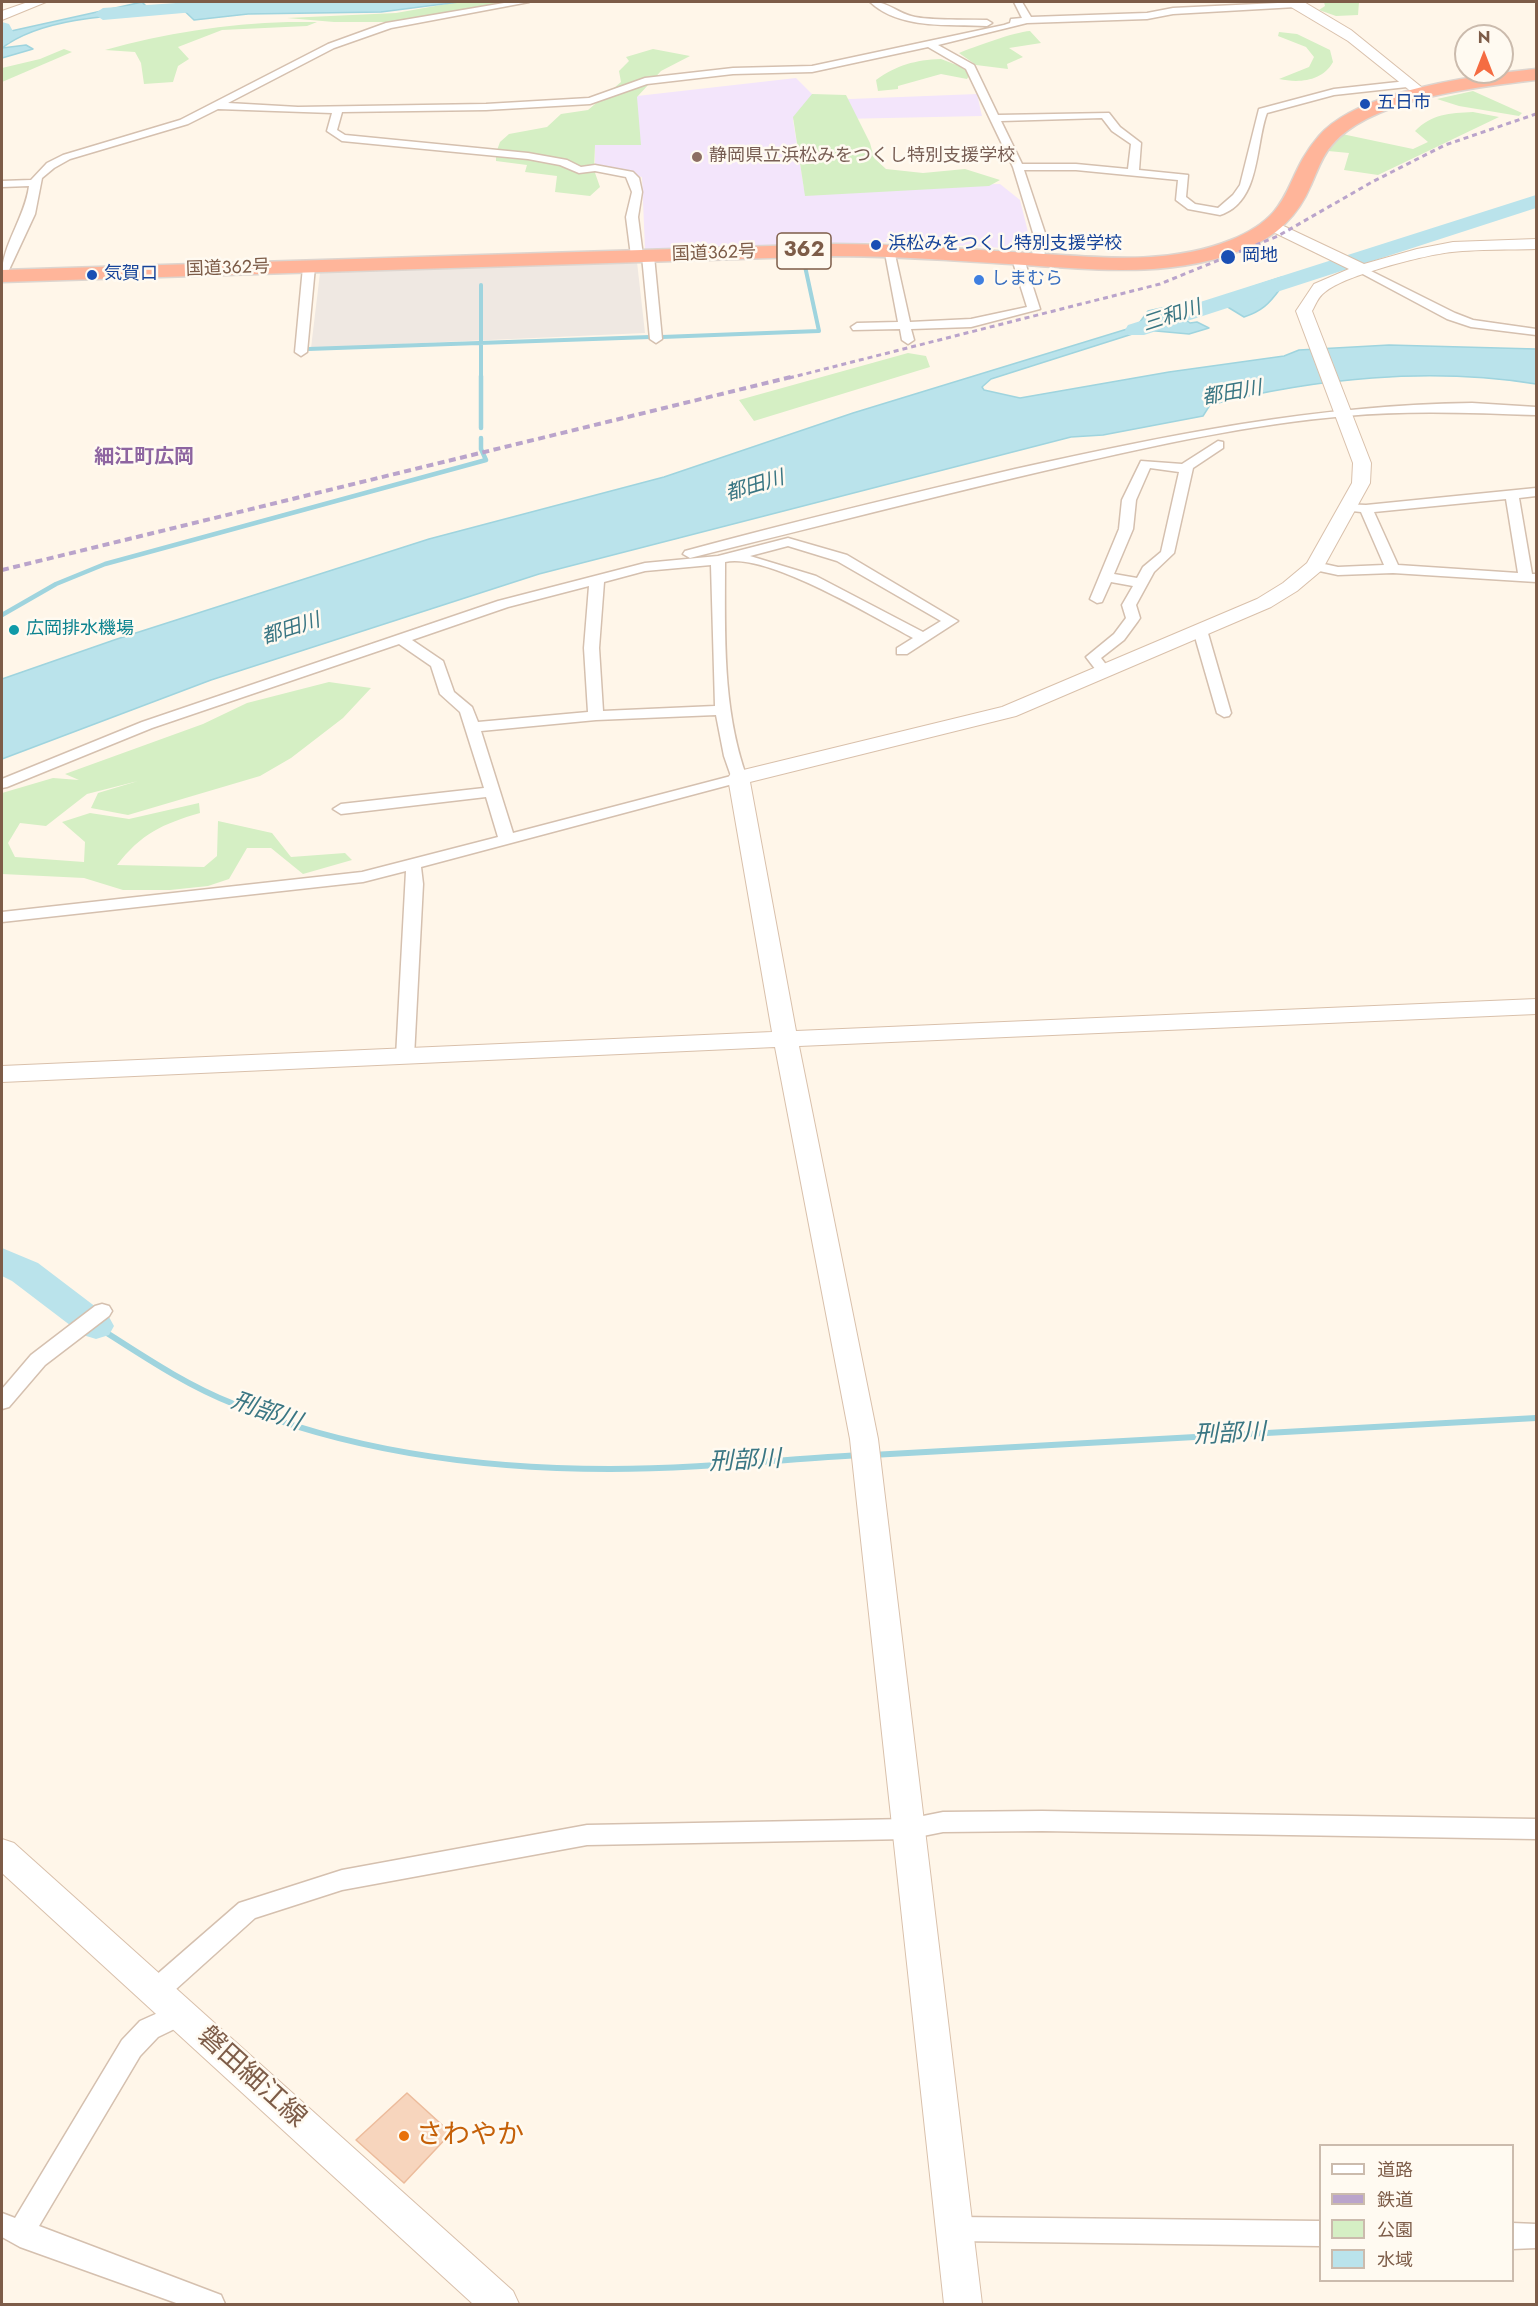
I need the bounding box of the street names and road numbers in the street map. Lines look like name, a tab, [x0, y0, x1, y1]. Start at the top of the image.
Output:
road number: 362	[777, 233, 831, 269]
street label: 国道362号	[671, 242, 757, 266]
street label: 国道362号	[185, 257, 271, 281]
street label: 磐田細江線	[190, 2021, 312, 2135]

